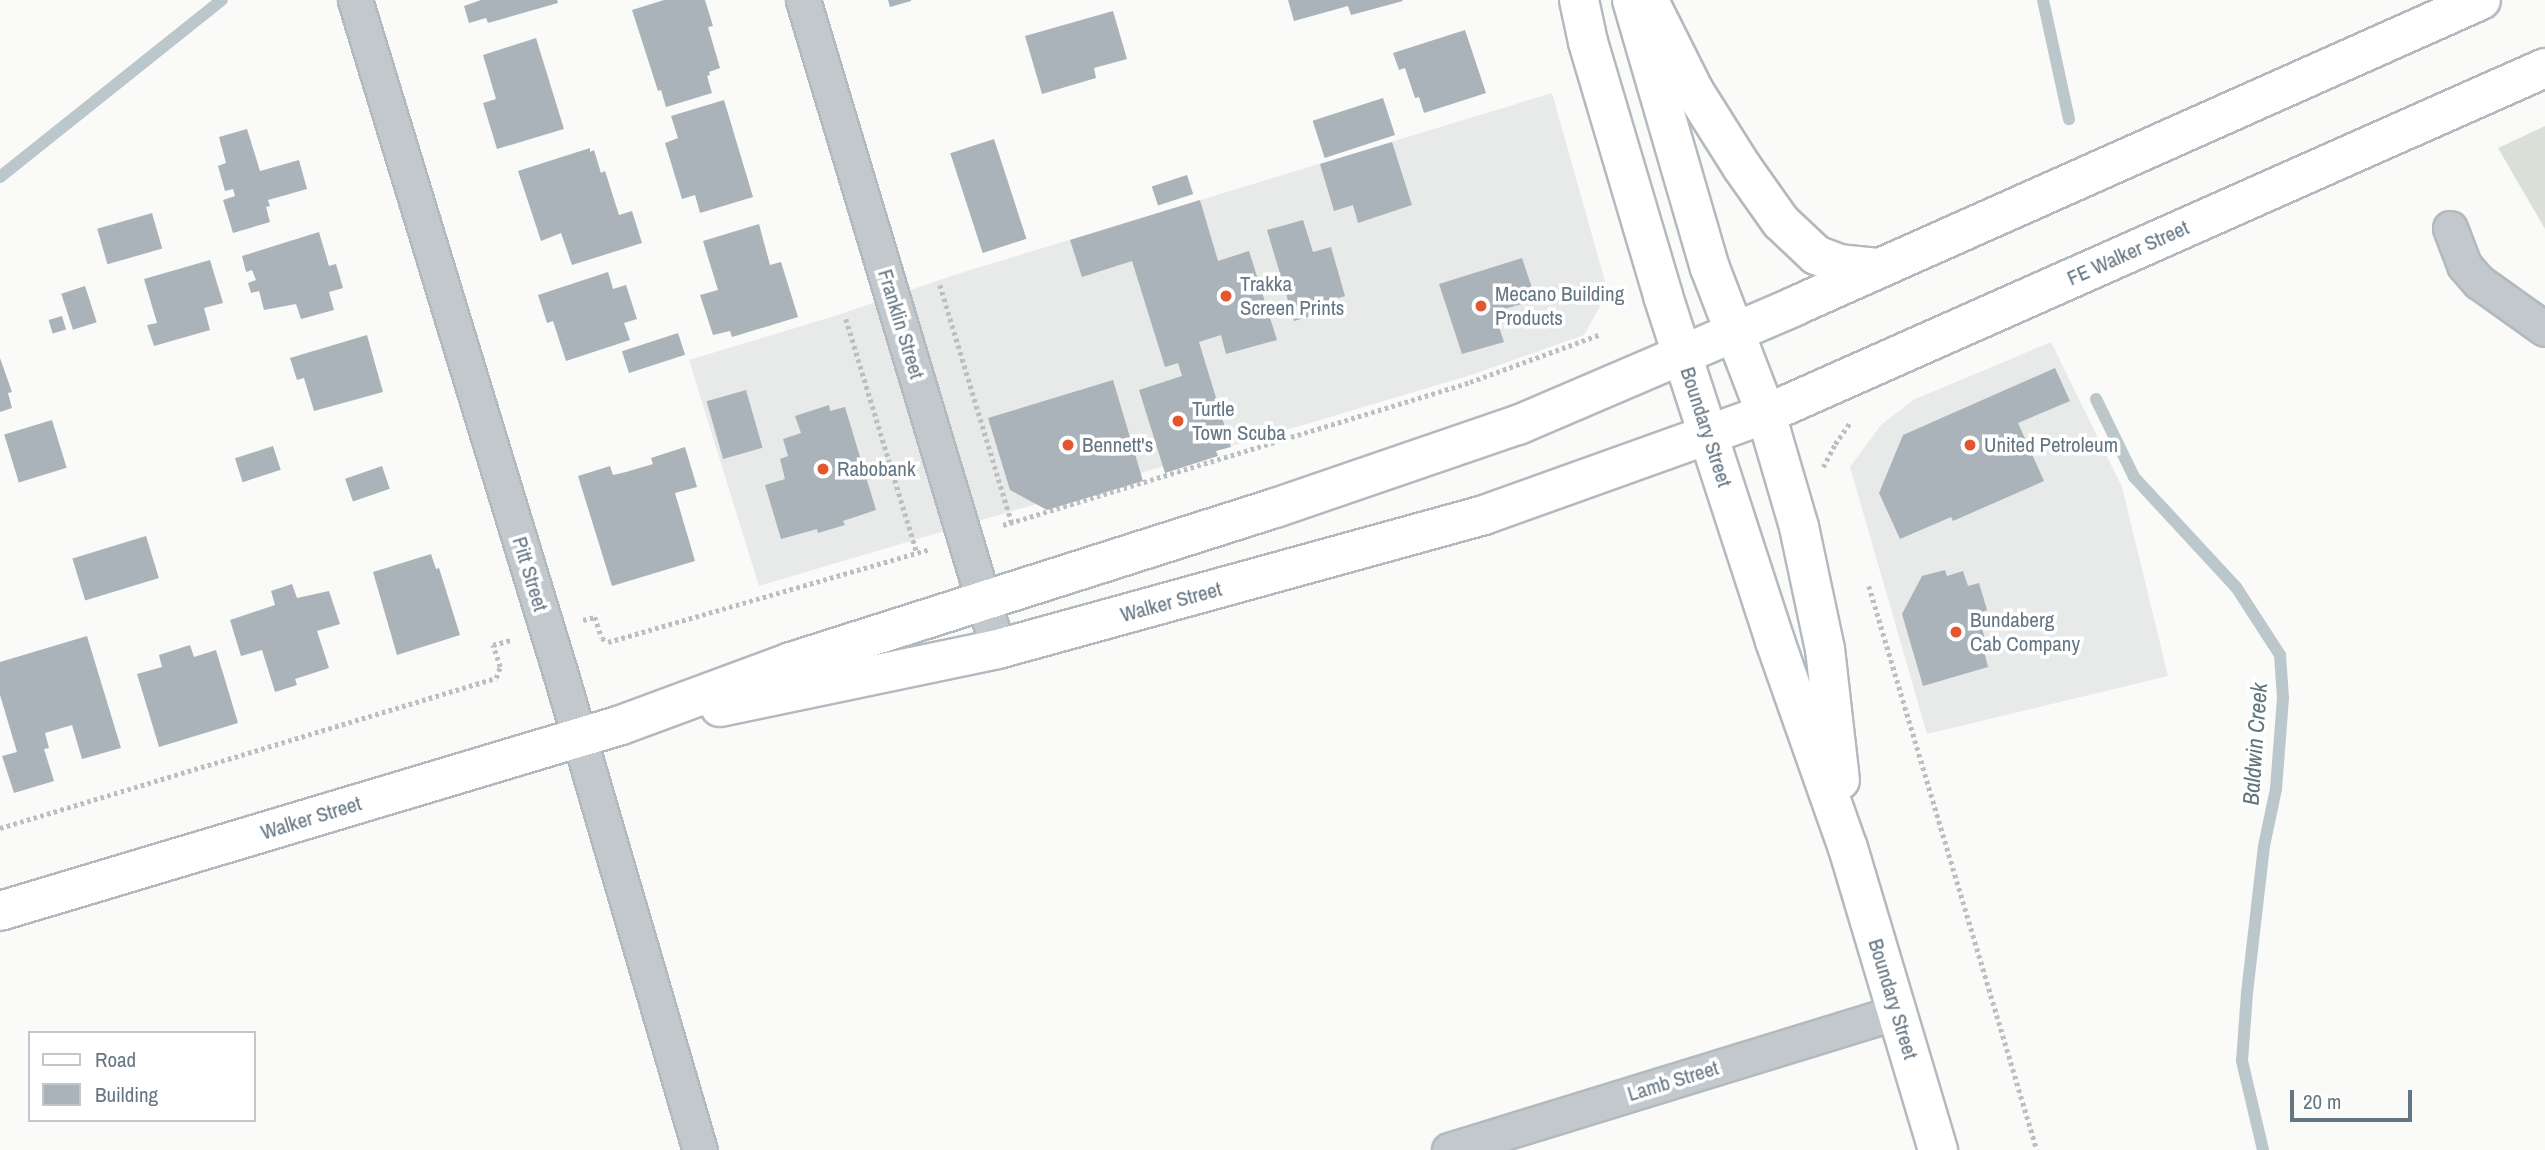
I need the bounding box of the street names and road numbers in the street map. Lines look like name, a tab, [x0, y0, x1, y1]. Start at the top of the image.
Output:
street label: FE Walker Street	[2063, 215, 2193, 291]
street label: Franklin Street	[872, 266, 930, 382]
street label: Boundary Street	[1675, 364, 1737, 490]
street label: Pitt Street	[507, 534, 553, 614]
street label: Walker Street	[1118, 576, 1224, 628]
street label: Walker Street	[258, 791, 364, 845]
street label: Boundary Street	[1863, 936, 1923, 1062]
street label: Lamb Street	[1624, 1055, 1722, 1107]

